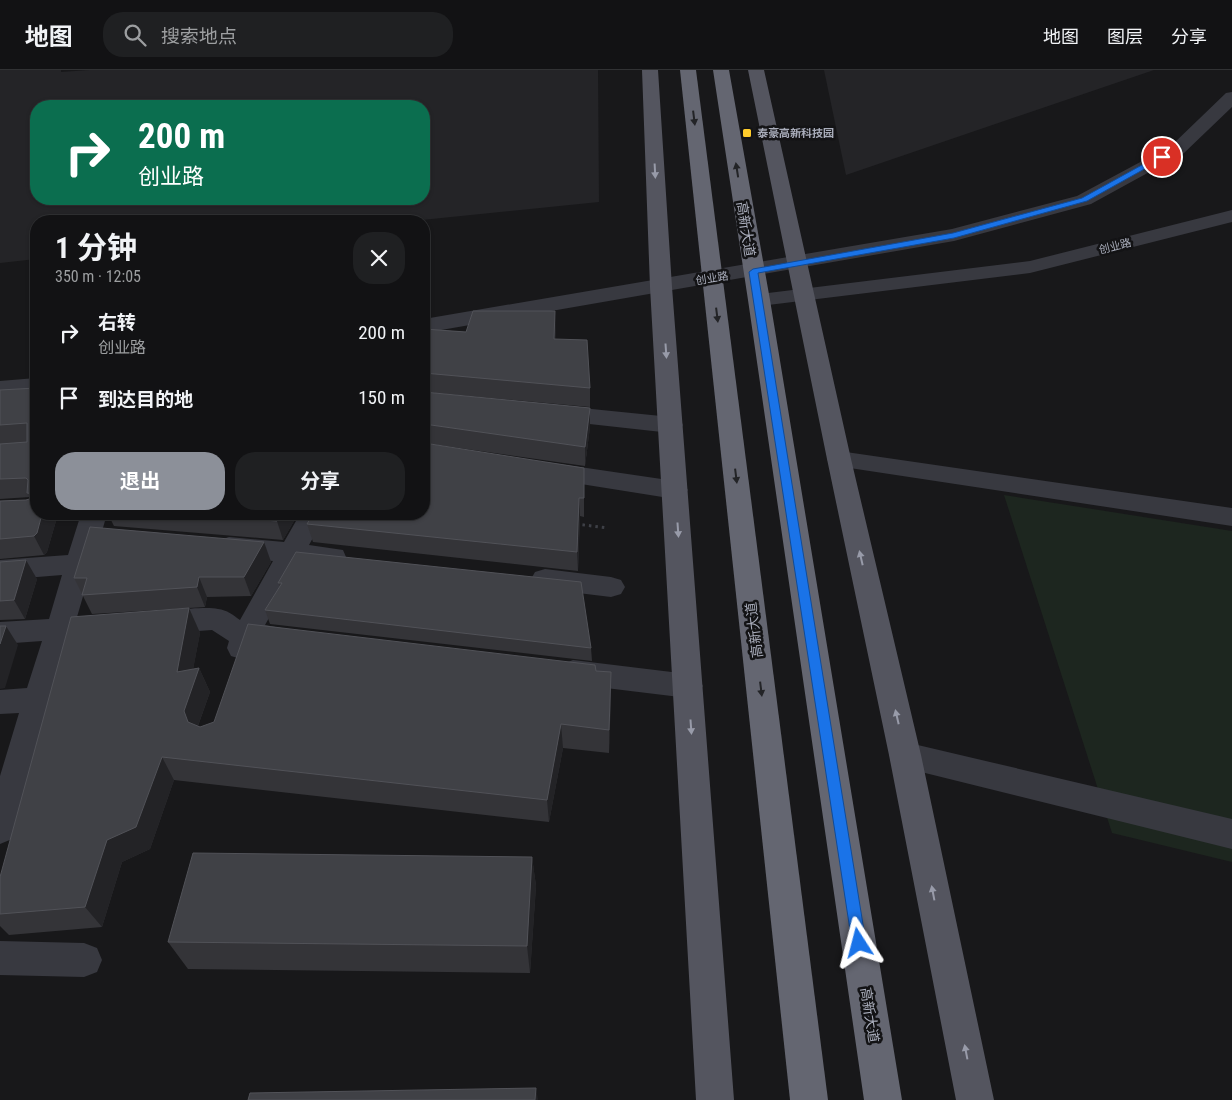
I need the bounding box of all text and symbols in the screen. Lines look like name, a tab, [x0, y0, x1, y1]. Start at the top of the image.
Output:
search box	[103, 12, 453, 57]
icon: search	[121, 21, 149, 49]
text: 地图	[25, 23, 73, 51]
text: 搜索地点	[161, 25, 237, 48]
text: 地图	[1043, 26, 1079, 47]
text: 图层	[1107, 26, 1143, 47]
text: 分享	[1171, 26, 1207, 47]
one-way arrow	[690, 111, 698, 127]
text: 200 m	[138, 116, 225, 157]
icon: right	[55, 120, 120, 185]
marker: 泰豪高新科技园	[741, 127, 753, 139]
place label: 泰豪高新科技园	[757, 127, 834, 140]
pin	[1141, 136, 1183, 178]
icon: arrive	[1148, 143, 1176, 171]
one-way arrow	[732, 162, 740, 178]
one-way arrow	[652, 163, 660, 179]
text: 创业路	[138, 164, 204, 189]
street label: 高新大道	[734, 200, 758, 258]
text: 1 分钟	[55, 230, 137, 265]
button: close	[353, 232, 405, 284]
street label: 创业路	[1098, 236, 1133, 257]
text: 350 m · 12:05	[55, 267, 141, 286]
street label: 创业路	[695, 269, 729, 287]
one-way arrow	[713, 307, 721, 323]
text: 右转	[98, 311, 136, 334]
icon: right	[55, 319, 83, 347]
text: 200 m	[358, 321, 405, 344]
text: 创业路	[98, 338, 146, 357]
one-way arrow	[662, 343, 670, 359]
icon: arrive	[55, 384, 83, 412]
text: 150 m	[358, 386, 405, 409]
text: 到达目的地	[98, 388, 193, 411]
button: 退出	[55, 452, 225, 510]
button: 分享	[235, 452, 405, 510]
one-way arrow	[732, 468, 740, 484]
one-way arrow	[674, 523, 682, 539]
one-way arrow	[857, 551, 865, 566]
street label: 高新大道	[743, 601, 765, 659]
one-way arrow	[757, 682, 765, 698]
one-way arrow	[893, 709, 901, 724]
one-way arrow	[687, 720, 695, 736]
one-way arrow	[929, 885, 937, 901]
position arrow	[832, 916, 884, 968]
street label: 高新大道	[858, 986, 882, 1044]
one-way arrow	[961, 1044, 969, 1060]

